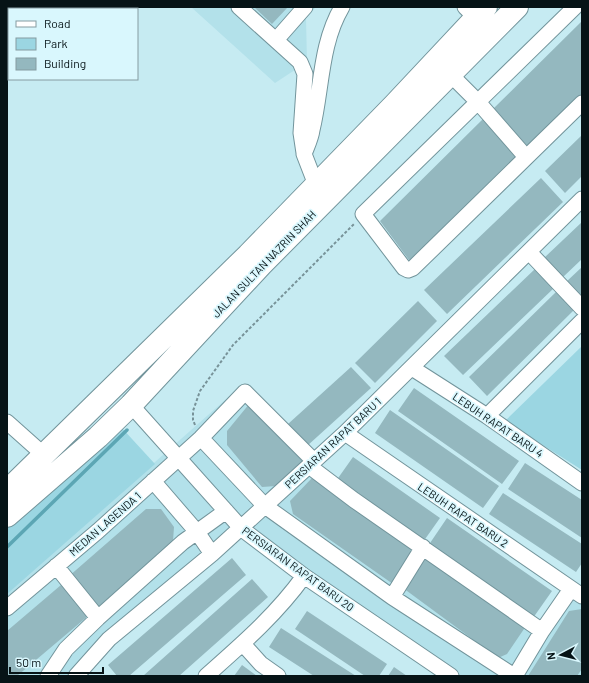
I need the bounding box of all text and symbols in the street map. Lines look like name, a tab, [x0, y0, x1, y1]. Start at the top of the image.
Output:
legend	[8, 8, 138, 80]
text: Road	[44, 16, 71, 30]
text: Park	[44, 36, 68, 50]
text: Building	[44, 56, 86, 70]
street label: JALAN SULTAN NAZRIN SHAH	[209, 207, 318, 320]
street label: LEBUH RAPAT BARU 4	[451, 389, 546, 460]
street label: PERSIARAN RAPAT BARU 1	[282, 395, 384, 491]
street label: LEBUH RAPAT BARU 2	[416, 480, 511, 550]
street label: MEDAN LAGENDA 1	[66, 489, 143, 558]
street label: PERSIARAN RAPAT BARU 20	[240, 524, 357, 614]
north arrow	[541, 635, 581, 675]
scale bar	[10, 649, 103, 675]
text: N	[544, 652, 557, 661]
text: 50 m	[16, 655, 41, 669]

